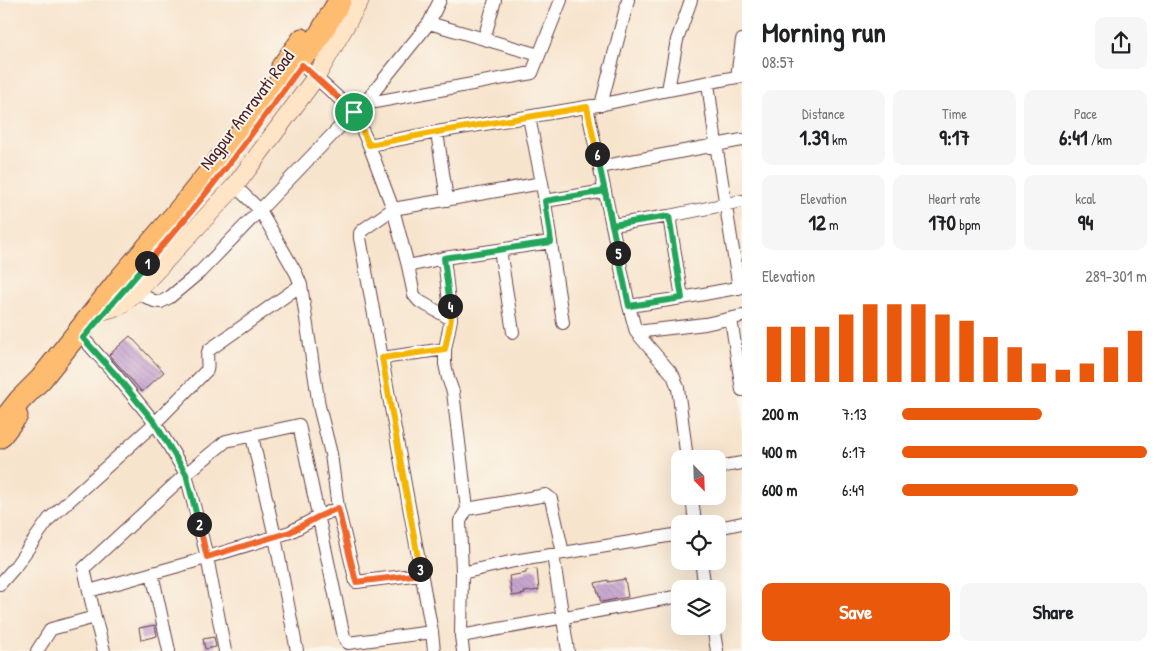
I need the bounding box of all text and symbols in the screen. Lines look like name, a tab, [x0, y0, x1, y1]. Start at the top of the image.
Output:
text: Morning run	[762, 13, 886, 51]
button: share	[1095, 17, 1147, 69]
street label: Nagpur Amravati Road	[193, 45, 300, 175]
text: 08:57	[762, 51, 795, 73]
pin	[333, 91, 375, 133]
icon: arrive	[340, 98, 368, 126]
text: Distance	[802, 104, 845, 123]
text: Time	[942, 104, 967, 123]
text: Pace	[1074, 104, 1097, 123]
text: 1.39	[800, 123, 829, 152]
text: 9:17	[939, 123, 970, 152]
text: 6:41	[1059, 123, 1088, 152]
text: km	[829, 130, 847, 149]
text: /km	[1088, 130, 1112, 149]
pin: 6	[584, 142, 610, 166]
text: 6	[595, 145, 600, 164]
text: Elevation	[800, 189, 847, 208]
text: Heart rate	[928, 189, 981, 208]
text: kcal	[1075, 189, 1096, 208]
text: 12	[808, 208, 826, 237]
text: 170	[929, 208, 956, 237]
text: 94	[1078, 208, 1093, 237]
text: m	[826, 215, 839, 234]
text: bpm	[956, 215, 980, 234]
pin: 5	[606, 240, 630, 266]
text: 5	[616, 244, 621, 263]
pin: 1	[134, 250, 160, 276]
text: 1	[145, 254, 150, 273]
text: Elevation	[762, 265, 815, 287]
text: 289–301 m	[1085, 265, 1147, 287]
pin: 4	[438, 294, 462, 318]
text: 4	[448, 297, 453, 316]
text: 200 m	[762, 403, 798, 425]
text: 7:13	[842, 403, 867, 425]
text: 400 m	[762, 441, 797, 463]
text: 6:17	[842, 441, 866, 463]
north arrow	[671, 450, 726, 505]
map controls	[671, 450, 726, 635]
text: 600 m	[762, 479, 797, 501]
text: 6:49	[842, 479, 864, 501]
pin: 2	[186, 512, 212, 536]
text: 2	[196, 515, 203, 534]
button: locate	[671, 515, 726, 570]
pin: 3	[408, 556, 432, 582]
text: 3	[417, 560, 424, 579]
button: layers	[671, 580, 726, 635]
button: Save	[762, 583, 950, 641]
button: Share	[960, 583, 1147, 641]

